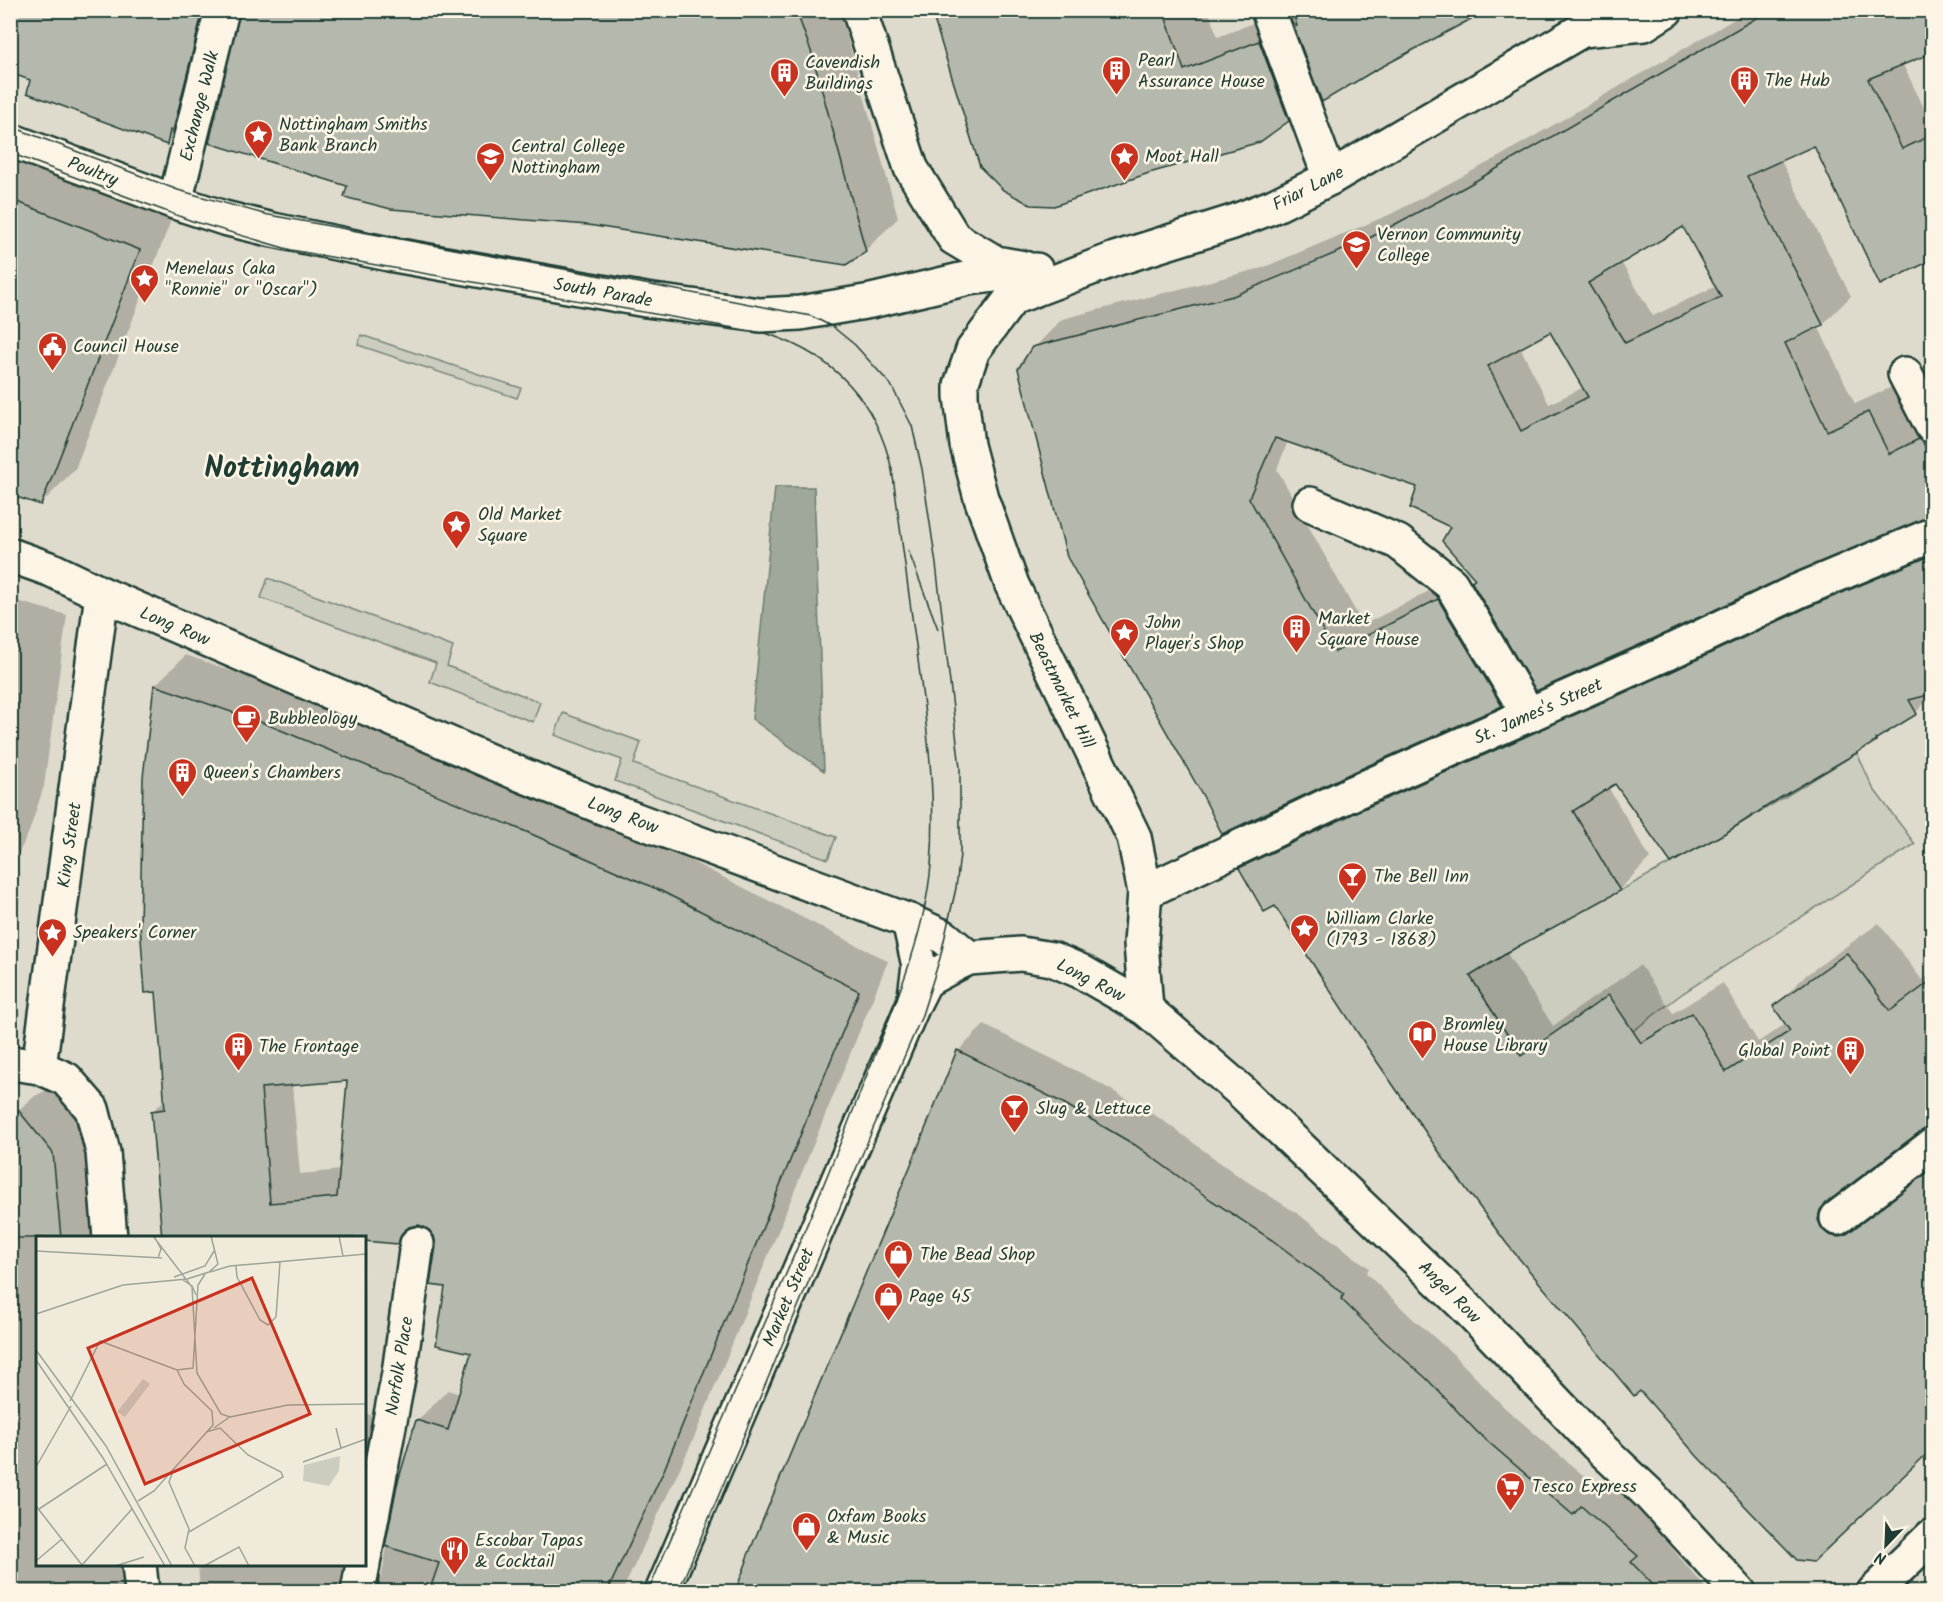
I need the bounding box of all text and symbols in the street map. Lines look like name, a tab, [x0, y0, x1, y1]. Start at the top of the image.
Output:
street label: Exchange Walk	[173, 47, 228, 165]
place label: Pearl Assurance House	[1138, 47, 1265, 97]
place label: Cavendish Buildings	[805, 49, 880, 99]
building icon: Pearl Assurance House	[1101, 54, 1133, 96]
building icon: Cavendish Buildings	[768, 56, 800, 98]
building icon: The Hub	[1728, 64, 1760, 106]
place label: The Hub	[1765, 67, 1830, 96]
place label: Nottingham Smiths Bank Branch	[279, 111, 428, 161]
place icon: Nottingham Smiths Bank Branch	[242, 118, 274, 160]
place label: Central College Nottingham	[511, 133, 625, 183]
school or university icon: Central College Nottingham	[474, 140, 506, 182]
place icon: Moot Hall	[1108, 140, 1140, 182]
place label: Moot Hall	[1145, 143, 1220, 172]
street label: Poultry	[63, 149, 123, 196]
street label: Friar Lane	[1268, 159, 1350, 220]
place label: Vernon Community College	[1377, 221, 1521, 271]
school or university icon: Vernon Community College	[1340, 228, 1372, 270]
place label: Menelaus (aka "Ronnie" or "Oscar")	[165, 255, 318, 305]
place icon: Menelaus (aka "Ronnie" or "Oscar")	[128, 262, 160, 304]
street label: South Parade	[551, 271, 654, 316]
public building icon: Council House	[36, 330, 68, 372]
place label: Council House	[73, 333, 179, 362]
district label: Nottingham	[204, 445, 360, 493]
place label: Old Market Square	[478, 501, 563, 551]
place icon: Old Market Square	[441, 508, 473, 550]
street label: Long Row	[135, 600, 215, 656]
place label: Market Square House	[1318, 605, 1419, 655]
place label: John Player's Shop	[1145, 609, 1244, 659]
building icon: Market Square House	[1281, 612, 1313, 654]
place icon: John Player's Shop	[1108, 616, 1140, 658]
street label: Beastmarket Hill	[1020, 627, 1102, 755]
street label: St. James's Street	[1470, 671, 1609, 754]
cafe icon: Bubbleology	[231, 702, 263, 744]
place label: Bubbleology	[268, 705, 358, 734]
building icon: Queen's Chambers	[166, 756, 198, 798]
place label: Queen's Chambers	[203, 759, 341, 788]
street label: Long Row	[583, 790, 663, 844]
street label: King Street	[50, 800, 91, 890]
bar icon: The Bell Inn	[1337, 860, 1369, 902]
place label: The Bell Inn	[1374, 863, 1469, 892]
place label: William Clarke (1793 - 1868)	[1326, 905, 1437, 955]
place icon: William Clarke (1793 - 1868)	[1289, 912, 1321, 954]
place icon: Speakers' Corner	[36, 916, 68, 958]
place label: Speakers' Corner	[73, 919, 197, 948]
street label: Long Row	[1051, 952, 1131, 1011]
place label: Bromley House Library	[1443, 1011, 1548, 1061]
library icon: Bromley House Library	[1406, 1018, 1438, 1060]
building icon: The Frontage	[222, 1030, 254, 1072]
place label: The Frontage	[259, 1033, 359, 1062]
building icon: Global Point	[1835, 1034, 1867, 1076]
place label: Global Point	[1738, 1037, 1831, 1066]
bar icon: Slug & Lettuce	[999, 1092, 1031, 1134]
place label: Slug & Lettuce	[1036, 1095, 1151, 1124]
inset map	[36, 1236, 366, 1566]
shop icon: The Bead Shop	[883, 1238, 915, 1280]
place label: The Bead Shop	[920, 1241, 1035, 1270]
street label: Market Street	[756, 1243, 824, 1352]
street label: Angel Row	[1411, 1255, 1488, 1332]
shop icon: Page 45	[872, 1280, 904, 1322]
place label: Page 45	[909, 1283, 972, 1312]
street label: Norfolk Place	[378, 1315, 423, 1418]
supermarket icon: Tesco Express	[1495, 1470, 1527, 1512]
place label: Tesco Express	[1532, 1473, 1637, 1502]
place label: Oxfam Books & Music	[827, 1503, 927, 1553]
shop icon: Oxfam Books & Music	[790, 1510, 822, 1552]
north arrow	[1856, 1515, 1916, 1575]
place label: Escobar Tapas & Cocktail	[475, 1527, 584, 1577]
restaurant icon: Escobar Tapas & Cocktail	[438, 1534, 470, 1576]
text: N	[1871, 1544, 1890, 1571]

